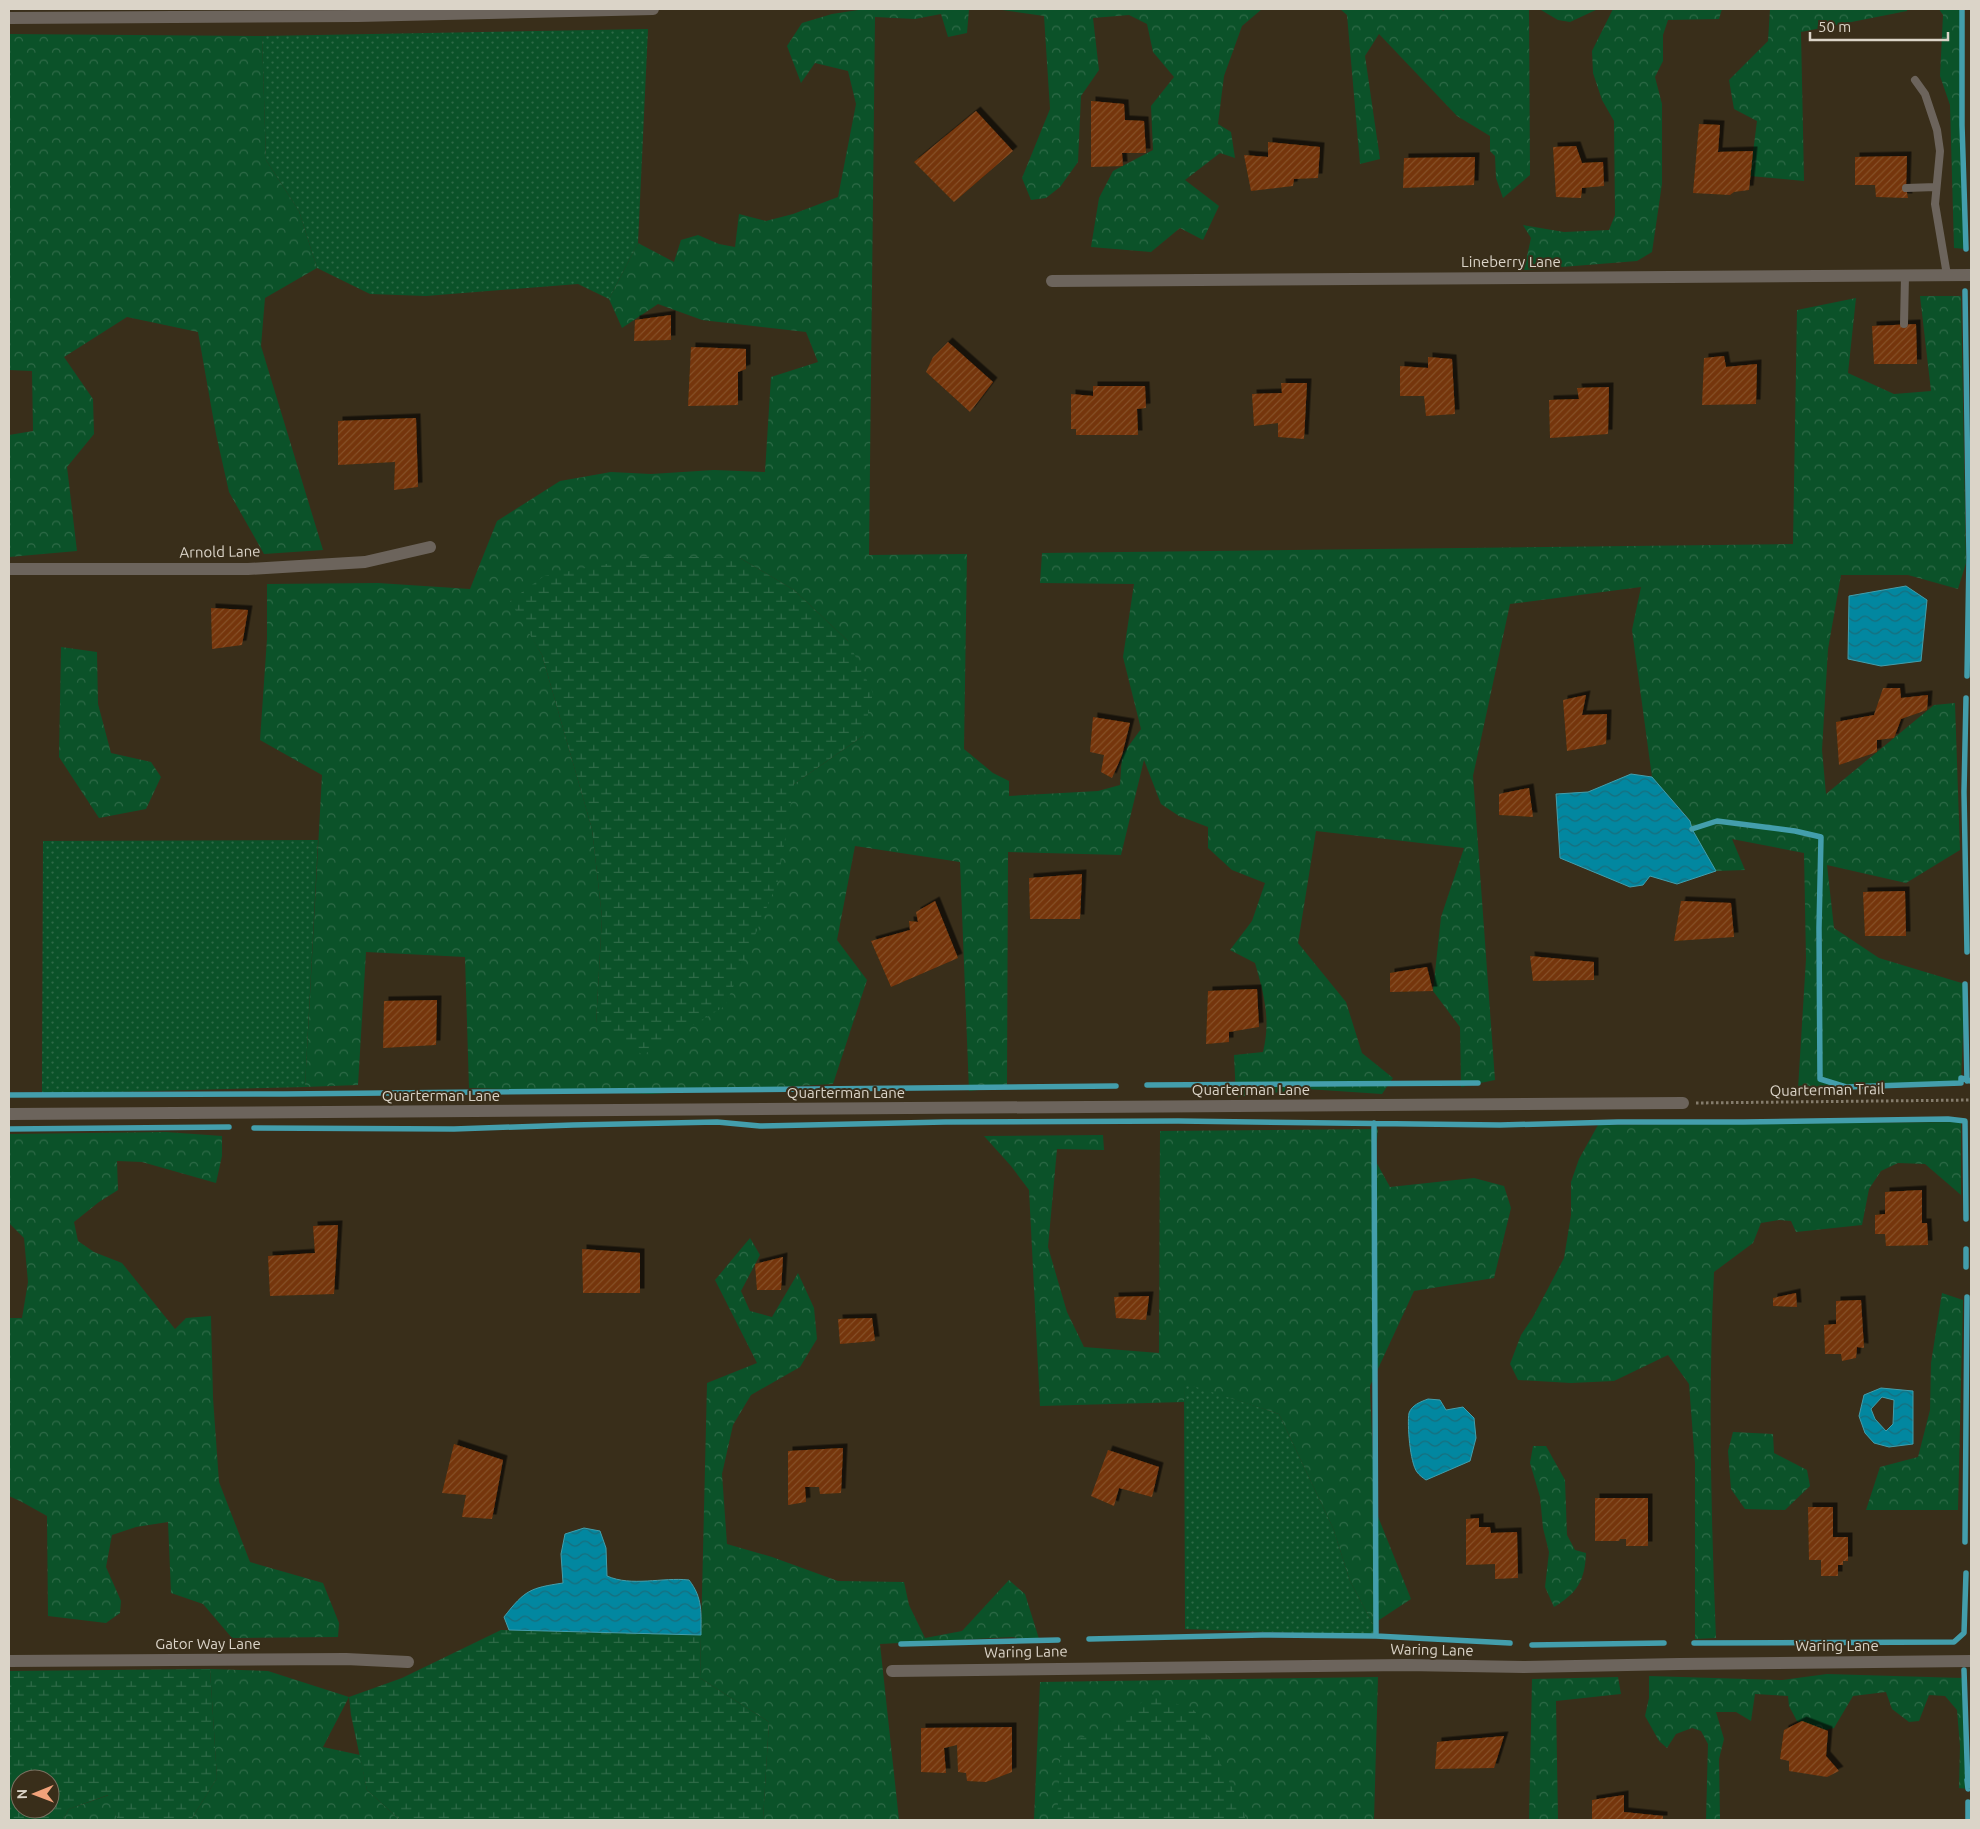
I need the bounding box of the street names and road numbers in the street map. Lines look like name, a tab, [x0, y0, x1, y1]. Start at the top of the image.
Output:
street label: Lineberry Lane	[1461, 253, 1561, 270]
street label: Arnold Lane	[179, 542, 261, 561]
street label: Quarterman Trail	[1769, 1080, 1885, 1099]
street label: Quarterman Lane	[1192, 1081, 1310, 1098]
street label: Quarterman Lane	[787, 1084, 905, 1101]
street label: Quarterman Lane	[382, 1087, 500, 1104]
street label: Gator Way Lane	[155, 1635, 261, 1652]
street label: Waring Lane	[1795, 1637, 1879, 1654]
street label: Waring Lane	[1390, 1640, 1474, 1659]
street label: Waring Lane	[984, 1642, 1068, 1661]

